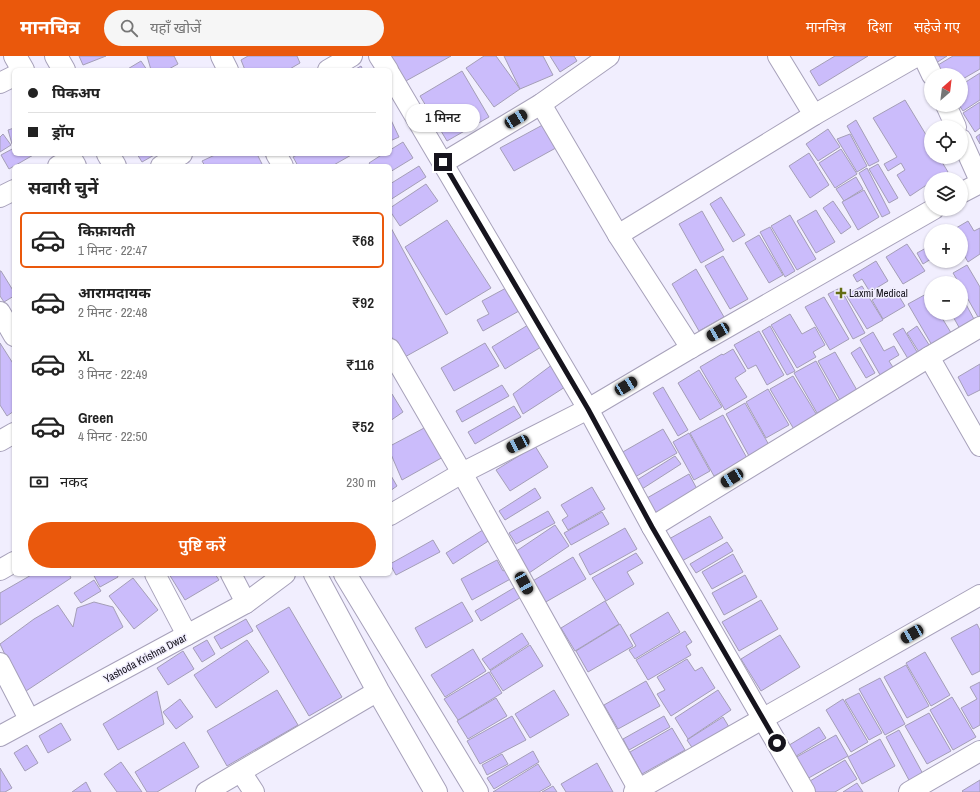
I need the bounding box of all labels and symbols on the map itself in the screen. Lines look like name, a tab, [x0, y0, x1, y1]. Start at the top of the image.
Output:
north arrow	[924, 68, 968, 112]
callout: 1 मिनट	[406, 104, 480, 132]
car	[503, 108, 529, 130]
route end	[434, 153, 452, 171]
place label: Laxmi Medical	[849, 286, 908, 300]
marker: Laxmi Medical	[836, 288, 846, 298]
car	[705, 321, 731, 343]
car	[613, 375, 639, 397]
car	[505, 433, 531, 455]
car	[719, 467, 745, 489]
car	[513, 570, 535, 596]
car	[899, 623, 925, 645]
street label: Yashoda Krishna Dwar	[101, 630, 189, 686]
route start	[768, 734, 786, 752]

